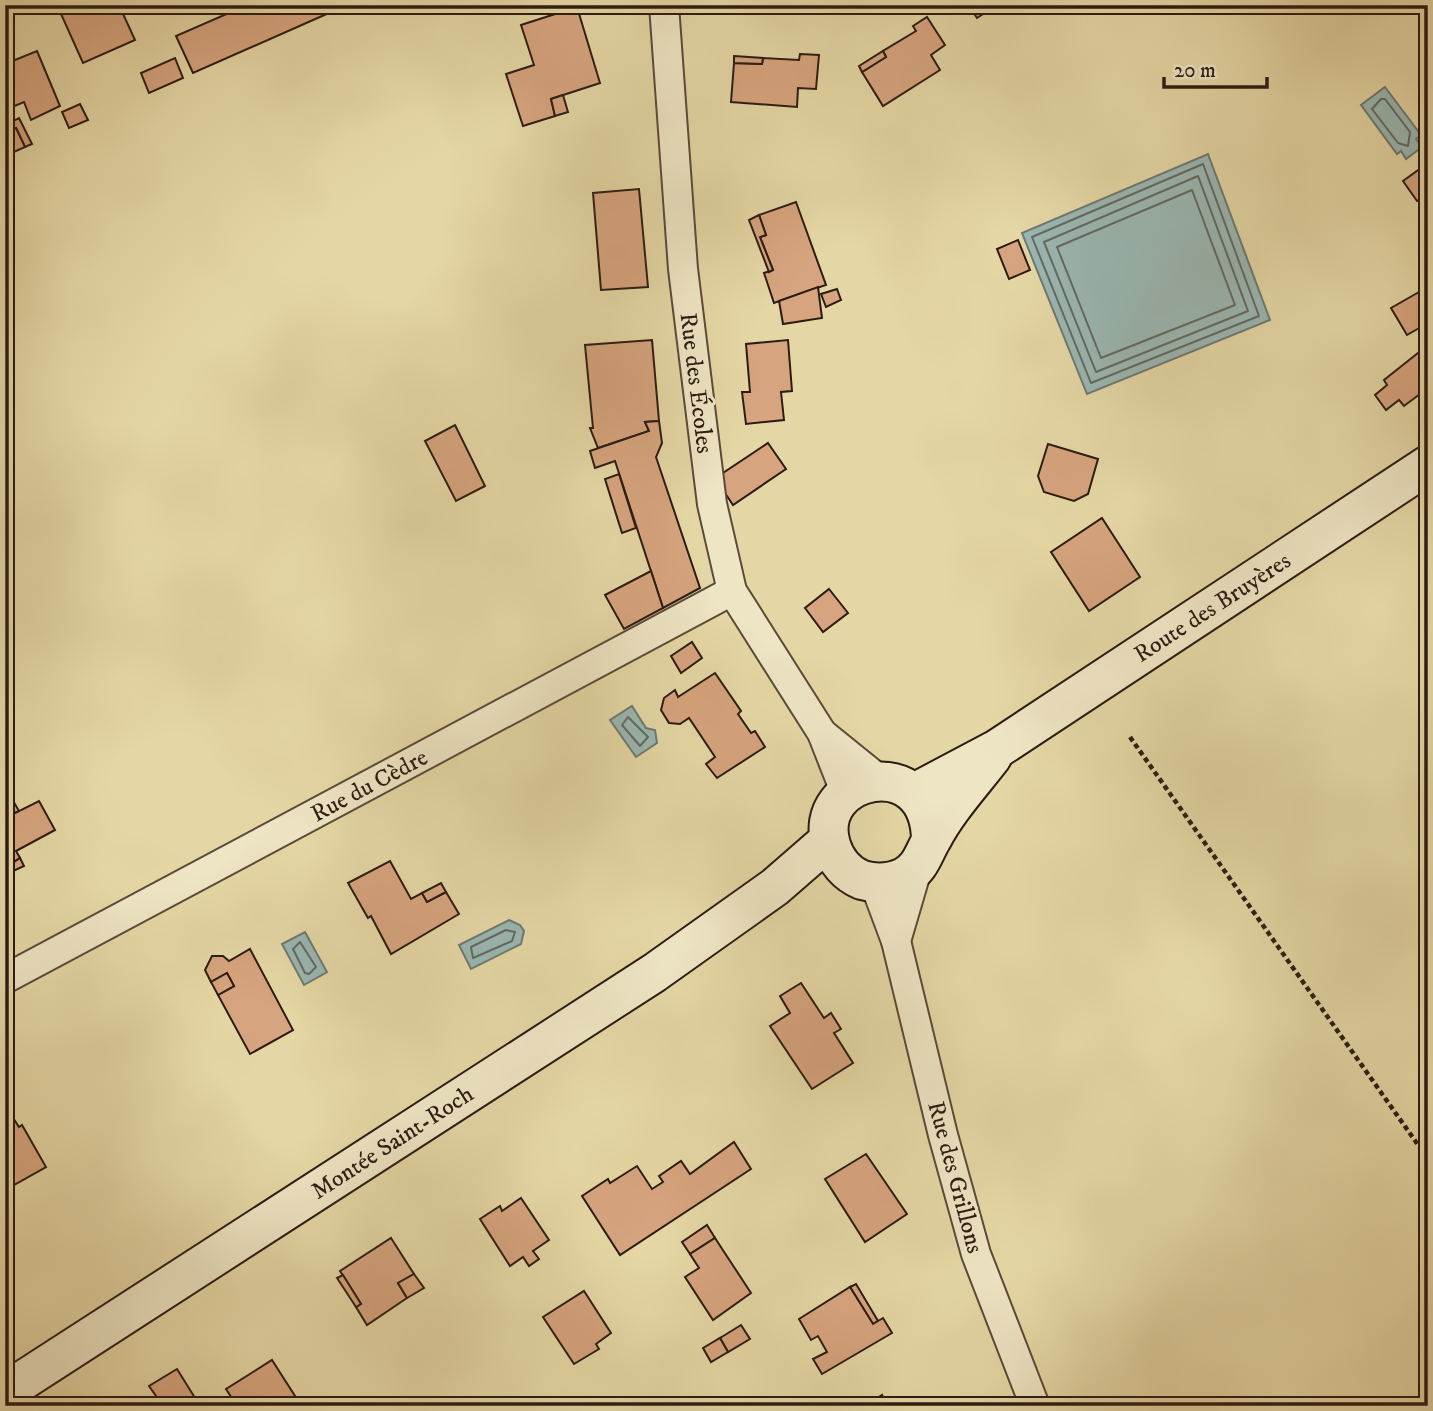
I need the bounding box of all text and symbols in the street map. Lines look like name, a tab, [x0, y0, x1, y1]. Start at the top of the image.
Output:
scale bar	[1164, 46, 1267, 90]
text: 20 m	[1174, 58, 1216, 84]
street label: Rue des Écoles	[672, 311, 720, 455]
street label: Route des Bruyères	[1129, 546, 1297, 670]
street label: Rue du Cèdre	[306, 743, 433, 829]
street label: Montée Saint-Roch	[306, 1079, 480, 1207]
street label: Rue des Grillons	[920, 1098, 990, 1257]

